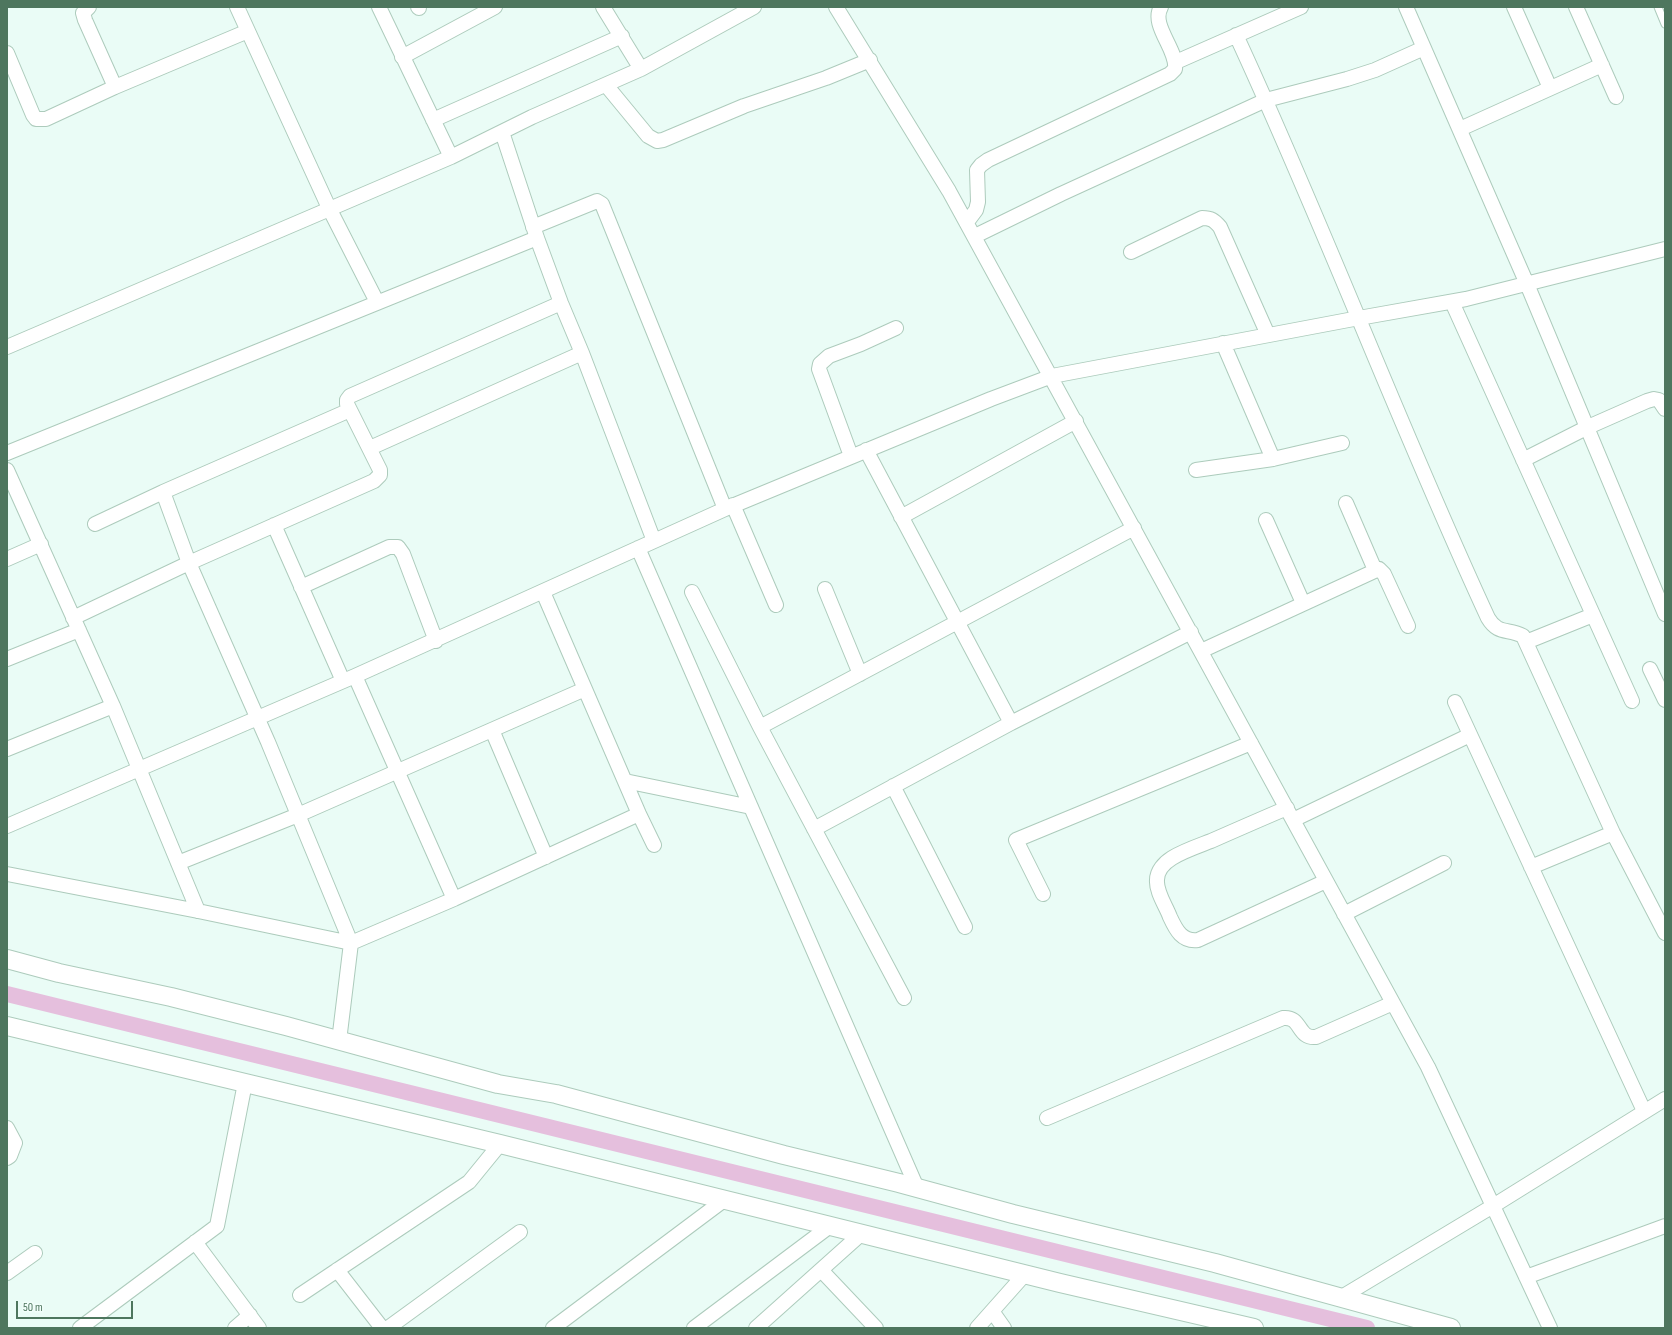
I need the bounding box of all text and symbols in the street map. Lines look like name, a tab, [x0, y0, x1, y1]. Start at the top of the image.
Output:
scale bar	[18, 1293, 135, 1319]
text: 50 m	[23, 1300, 43, 1315]

